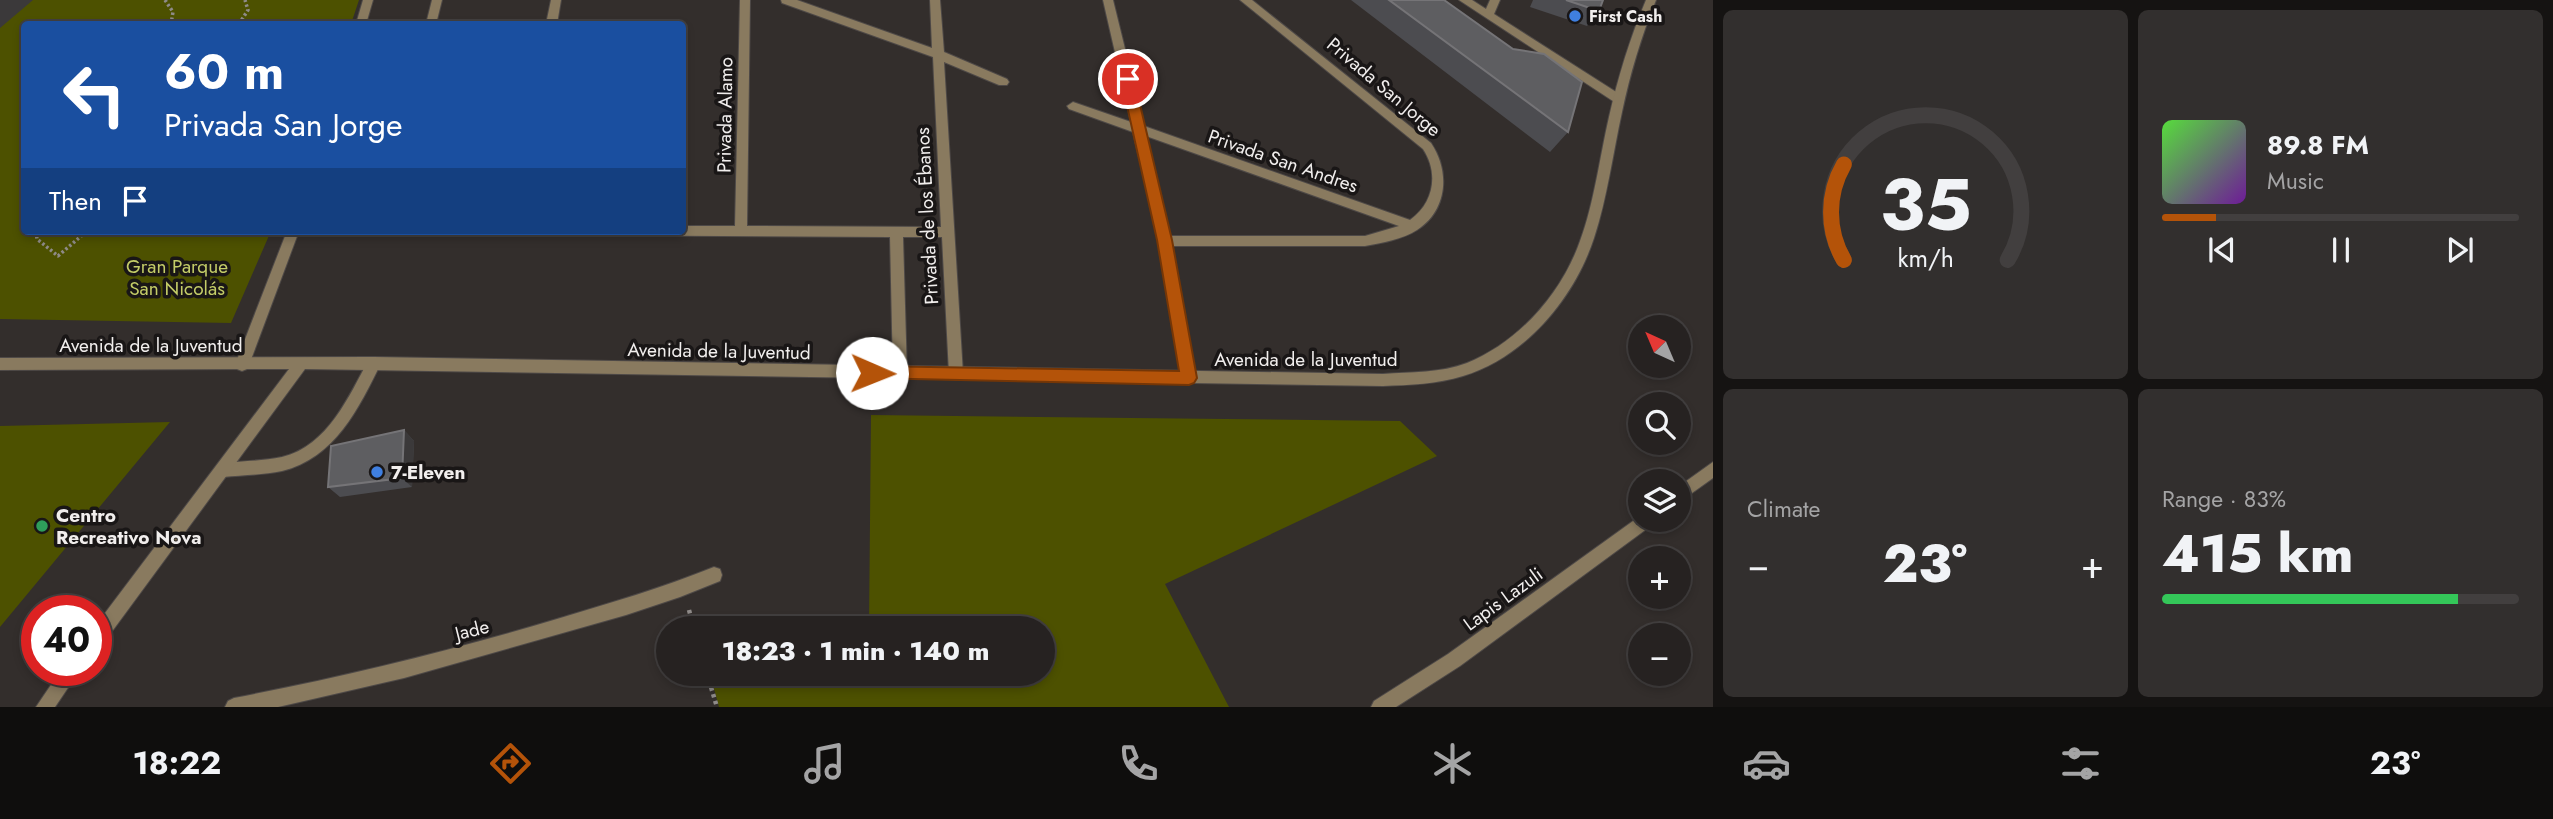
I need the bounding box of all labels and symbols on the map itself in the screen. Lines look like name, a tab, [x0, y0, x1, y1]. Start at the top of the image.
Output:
place label: First Cash	[1589, 5, 1662, 28]
marker: First Cash	[1567, 8, 1583, 24]
street label: Privada San Jorge	[1321, 31, 1447, 143]
pin	[1098, 49, 1158, 109]
street label: Privada Alamo	[710, 57, 740, 173]
street label: Privada San Andres	[1204, 123, 1362, 199]
street label: Privada de los Ébanos	[909, 126, 945, 305]
park label: Gran Parque San Nicolás	[126, 253, 228, 302]
north arrow	[1628, 315, 1690, 378]
street label: Avenida de la Juventud	[59, 332, 243, 359]
street label: Avenida de la Juventud	[627, 336, 811, 366]
position arrow	[835, 336, 909, 410]
street label: Avenida de la Juventud	[1214, 346, 1398, 373]
place label: 7-Eleven	[391, 459, 465, 486]
marker: 7-Eleven	[369, 464, 385, 480]
place label: Centro Recreativo Nova	[56, 502, 201, 551]
marker: Centro Recreativo Nova	[34, 518, 50, 534]
street label: Lapis Lazuli	[1458, 561, 1548, 637]
speed limit sign: 40	[21, 595, 112, 686]
street label: Jade	[449, 613, 492, 648]

